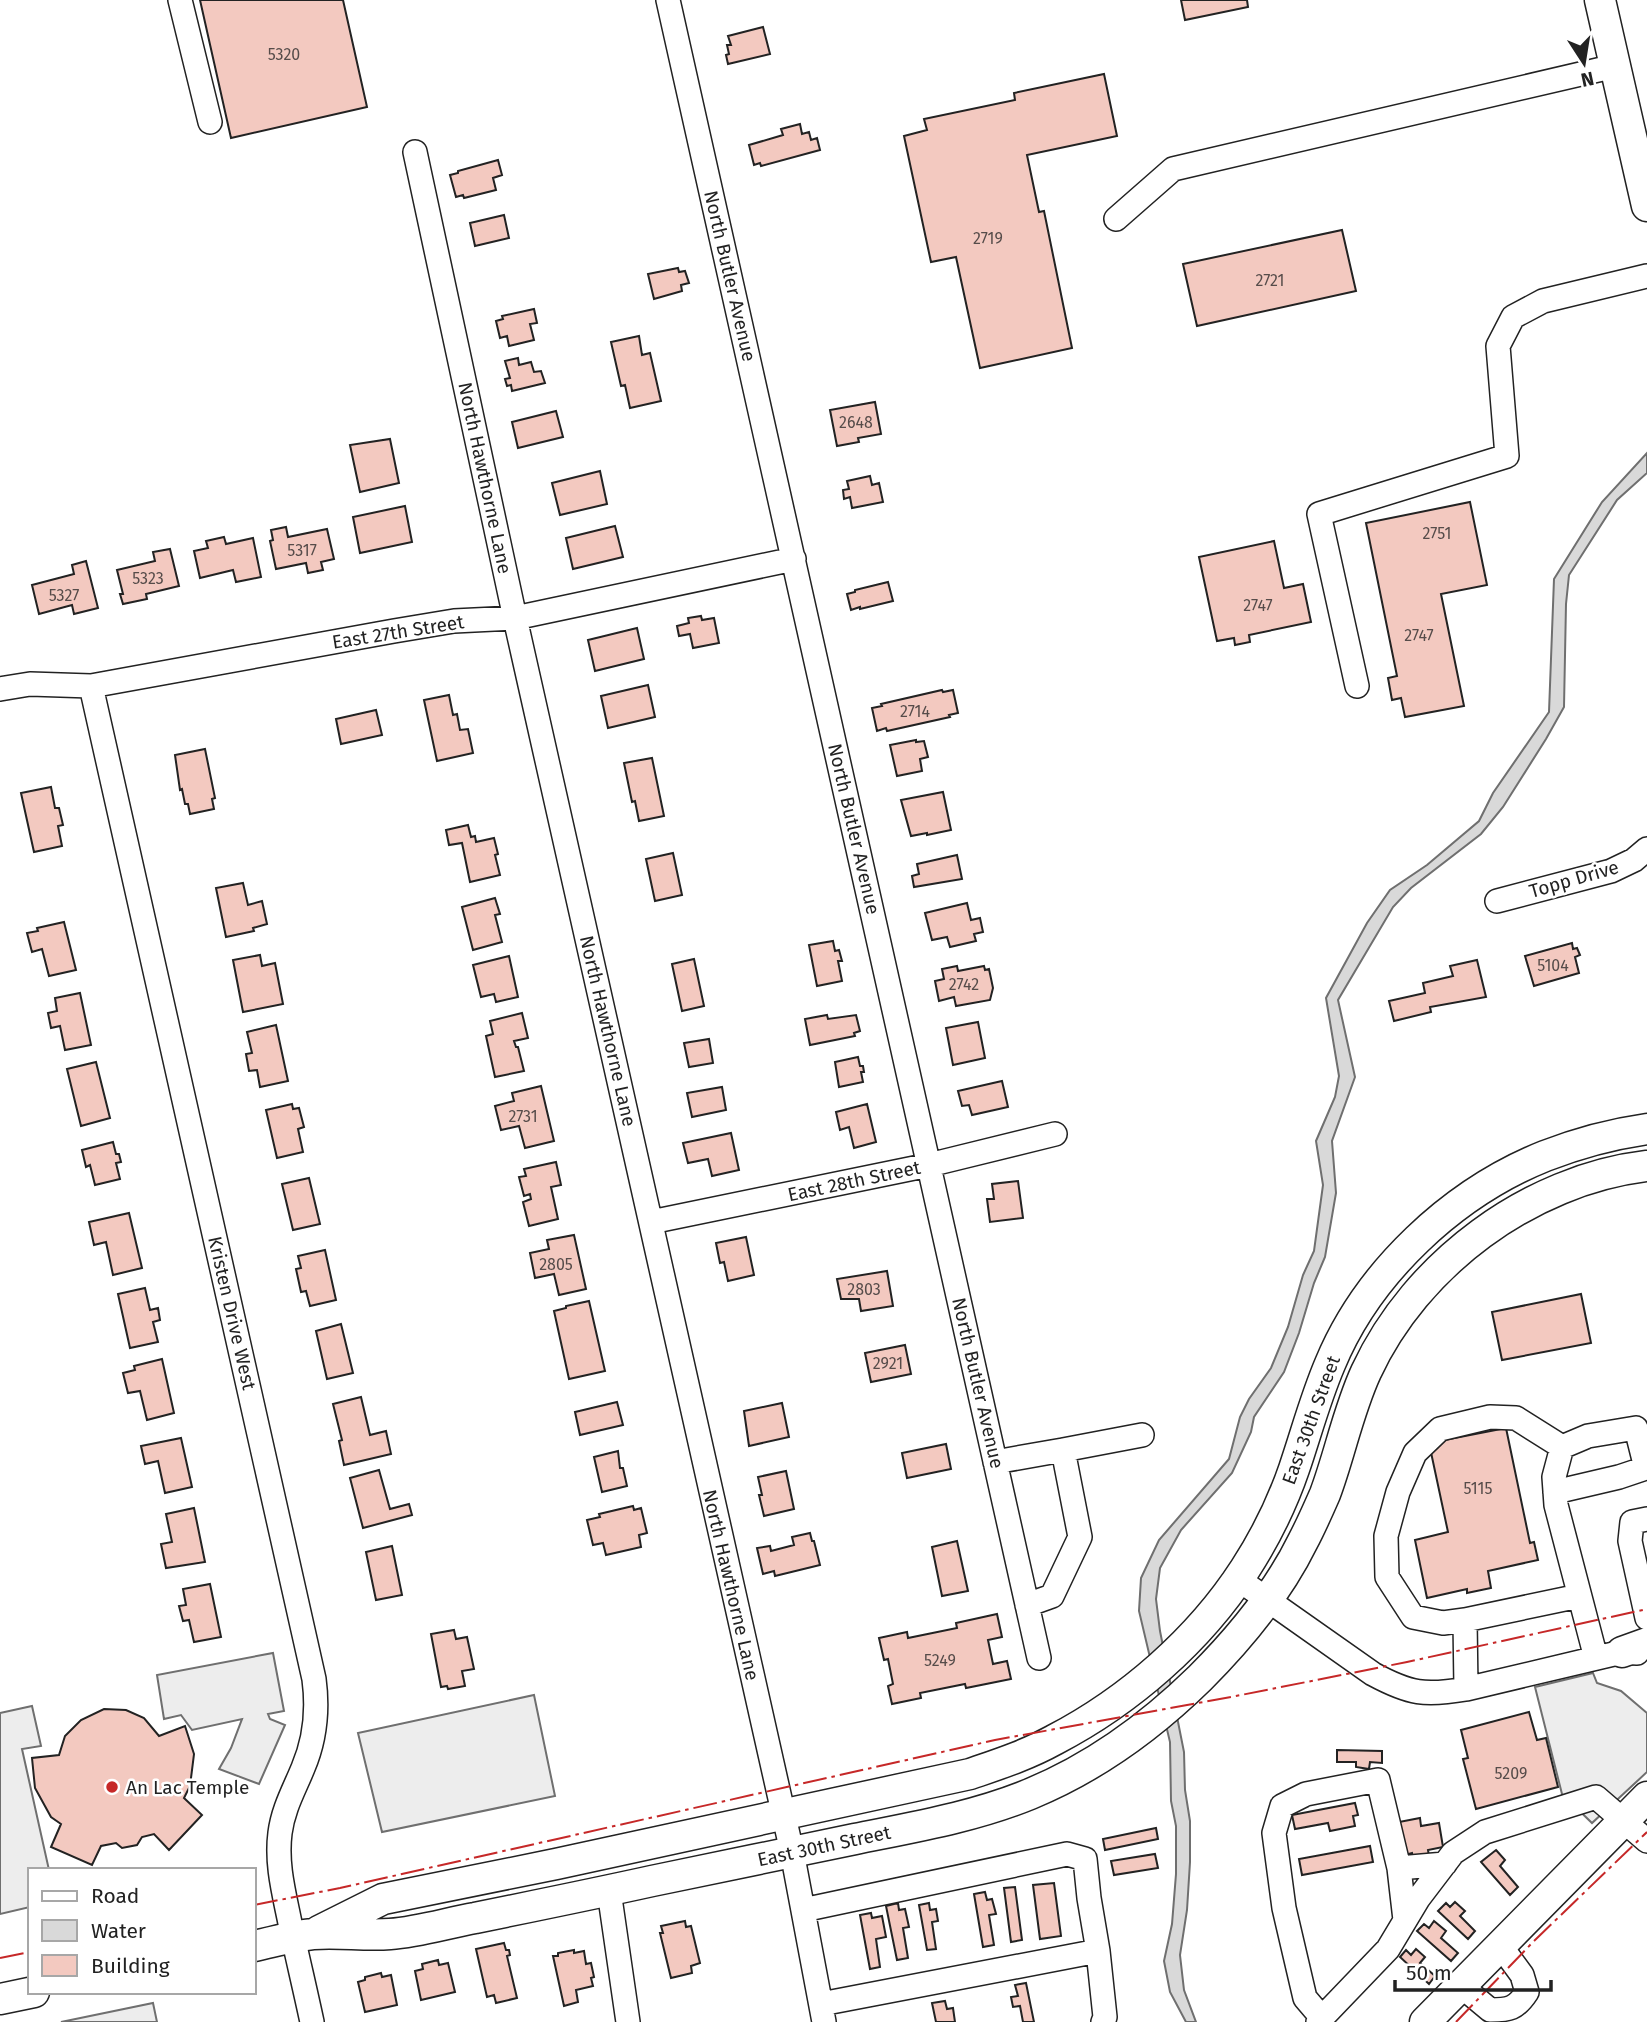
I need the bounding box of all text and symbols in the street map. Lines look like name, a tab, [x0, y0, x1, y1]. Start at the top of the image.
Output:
north arrow	[1549, 28, 1619, 98]
house number: 5320	[268, 45, 300, 64]
text: N	[1579, 67, 1596, 92]
street label: North Butler Avenue	[699, 188, 761, 364]
house number: 2719	[973, 229, 1003, 248]
house number: 2721	[1255, 271, 1285, 290]
street label: North Hawthorne Lane	[453, 380, 517, 576]
house number: 2648	[839, 413, 873, 432]
house number: 2751	[1423, 524, 1451, 543]
house number: 5317	[287, 541, 317, 560]
house number: 5323	[132, 569, 164, 588]
house number: 5327	[49, 586, 79, 605]
house number: 2747	[1243, 596, 1273, 615]
street label: East 27th Street	[330, 610, 466, 654]
house number: 2747	[1404, 626, 1434, 645]
house number: 2714	[900, 702, 930, 721]
street label: North Butler Avenue	[823, 741, 885, 917]
street label: Topp Drive	[1527, 855, 1621, 903]
street label: North Hawthorne Lane	[575, 933, 641, 1129]
house number: 5104	[1537, 956, 1569, 975]
house number: 2742	[949, 975, 979, 994]
house number: 2731	[508, 1107, 538, 1126]
street label: East 28th Street	[785, 1156, 923, 1206]
street label: Kristen Drive West	[203, 1234, 261, 1392]
house number: 2805	[539, 1255, 573, 1274]
house number: 2803	[847, 1280, 881, 1299]
street label: North Butler Avenue	[947, 1295, 1009, 1471]
street label: East 30th Street	[1277, 1352, 1345, 1488]
house number: 2921	[873, 1354, 903, 1373]
house number: 5115	[1464, 1479, 1492, 1498]
street label: North Hawthorne Lane	[698, 1487, 764, 1683]
house number: 5249	[924, 1651, 956, 1670]
house number: 5209	[1495, 1764, 1527, 1783]
place label: An Lac Temple	[126, 1776, 249, 1799]
marker: An Lac Temple	[104, 1779, 120, 1795]
street label: East 30th Street	[755, 1821, 893, 1871]
legend	[28, 1868, 256, 1994]
text: Road	[91, 1883, 139, 1909]
text: Water	[91, 1918, 146, 1944]
scale bar	[1395, 1948, 1551, 1992]
text: Building	[91, 1953, 170, 1979]
text: 50 m	[1406, 1960, 1452, 1986]

